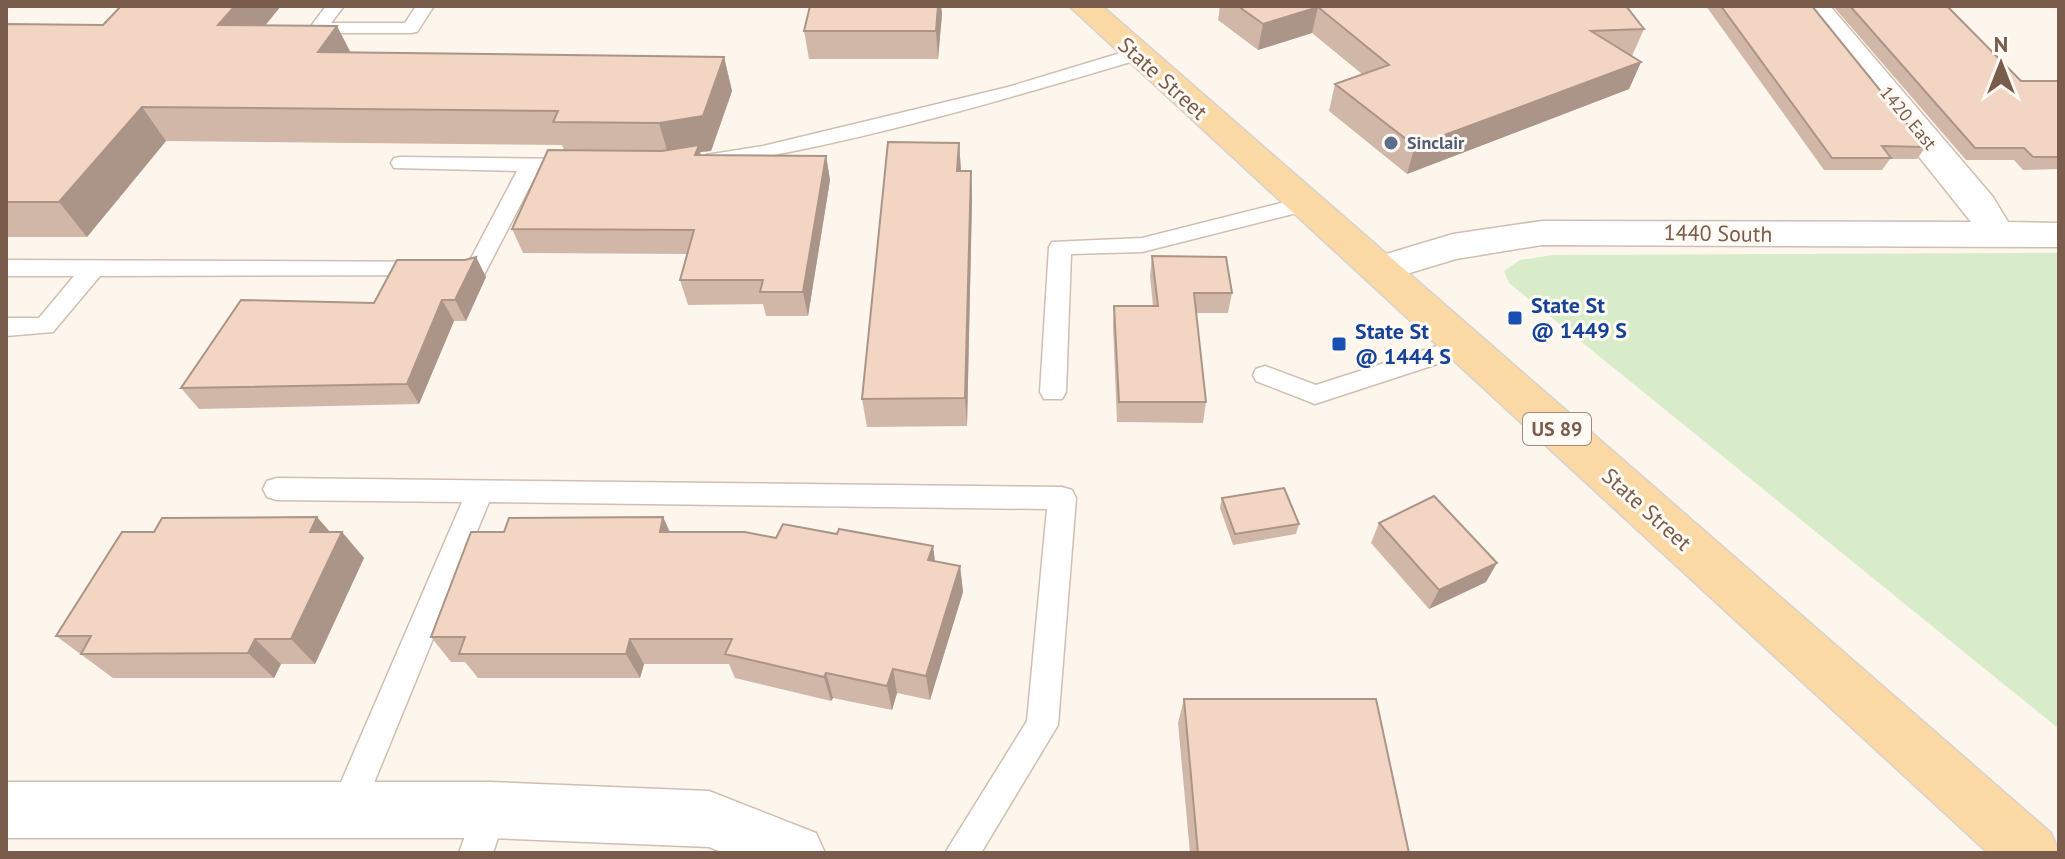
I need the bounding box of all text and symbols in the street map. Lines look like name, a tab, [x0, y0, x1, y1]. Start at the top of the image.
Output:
north arrow	[1961, 24, 2041, 104]
text: N	[1994, 30, 2008, 58]
street label: State Street	[1113, 31, 1214, 126]
street label: 1420 East	[1875, 81, 1942, 154]
place label: Sinclair	[1407, 131, 1465, 154]
marker: Sinclair	[1382, 134, 1400, 152]
street label: 1440 South	[1663, 218, 1773, 248]
place label: State St @ 1449 S	[1531, 291, 1627, 344]
marker: State St @ 1449 S	[1506, 309, 1524, 327]
place label: State St @ 1444 S	[1355, 317, 1451, 370]
marker: State St @ 1444 S	[1330, 335, 1348, 353]
road number: US 89	[1523, 413, 1591, 445]
street label: State Street	[1597, 462, 1698, 557]

